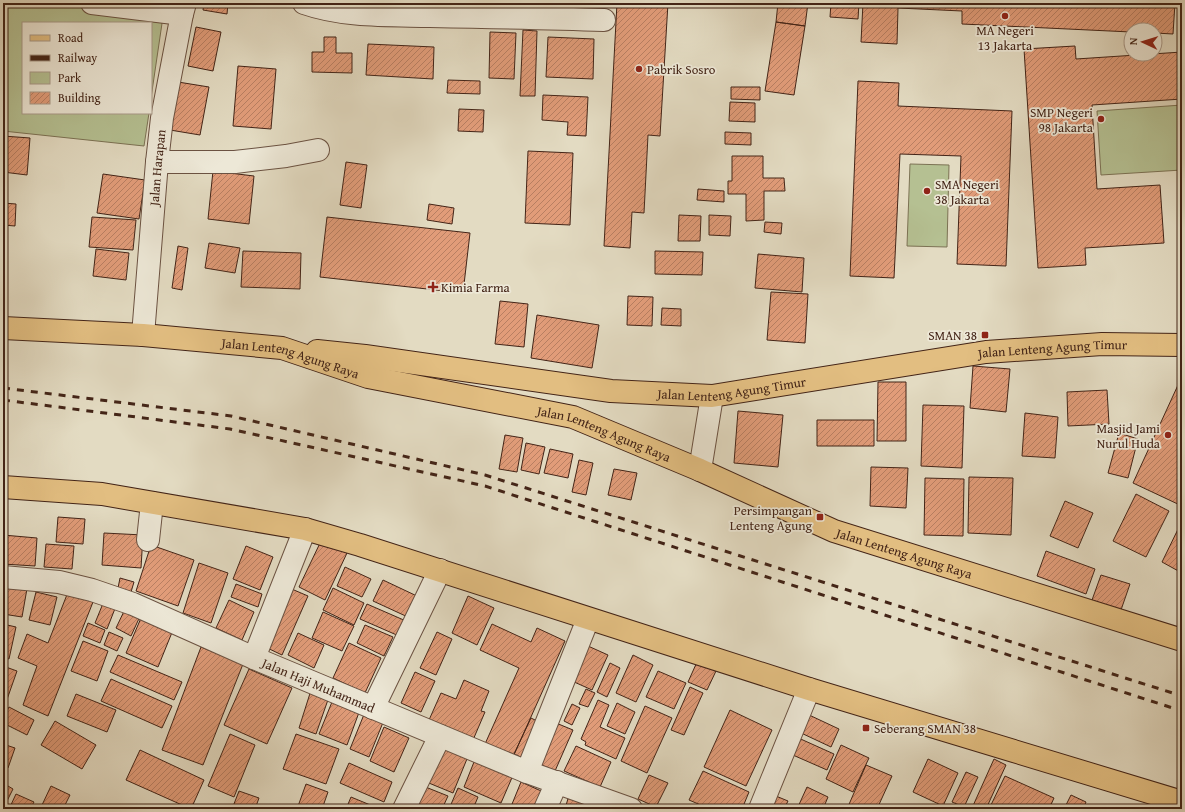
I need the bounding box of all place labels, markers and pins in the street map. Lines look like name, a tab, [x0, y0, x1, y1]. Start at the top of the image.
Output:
marker: MA Negeri 13 Jakarta	[1000, 11, 1010, 21]
place label: MA Negeri 13 Jakarta	[976, 21, 1034, 55]
place label: Pabrik Sosro	[647, 60, 716, 79]
marker: Pabrik Sosro	[634, 64, 644, 74]
place label: SMP Negeri 98 Jakarta	[1030, 103, 1094, 137]
marker: SMP Negeri 98 Jakarta	[1096, 114, 1106, 124]
place label: SMA Negeri 38 Jakarta	[935, 175, 999, 209]
marker: SMA Negeri 38 Jakarta	[922, 186, 932, 196]
place label: Kimia Farma	[441, 278, 511, 297]
marker: Kimia Farma	[428, 282, 438, 292]
place label: SMAN 38	[928, 326, 977, 345]
marker: SMAN 38	[980, 330, 990, 340]
place label: Masjid Jami Nurul Huda	[1097, 419, 1161, 453]
marker: Masjid Jami Nurul Huda	[1163, 430, 1173, 440]
place label: Persimpangan Lenteng Agung	[730, 501, 813, 535]
marker: Persimpangan Lenteng Agung	[815, 512, 825, 522]
place label: Seberang SMAN 38	[874, 719, 976, 738]
marker: Seberang SMAN 38	[861, 723, 871, 733]

